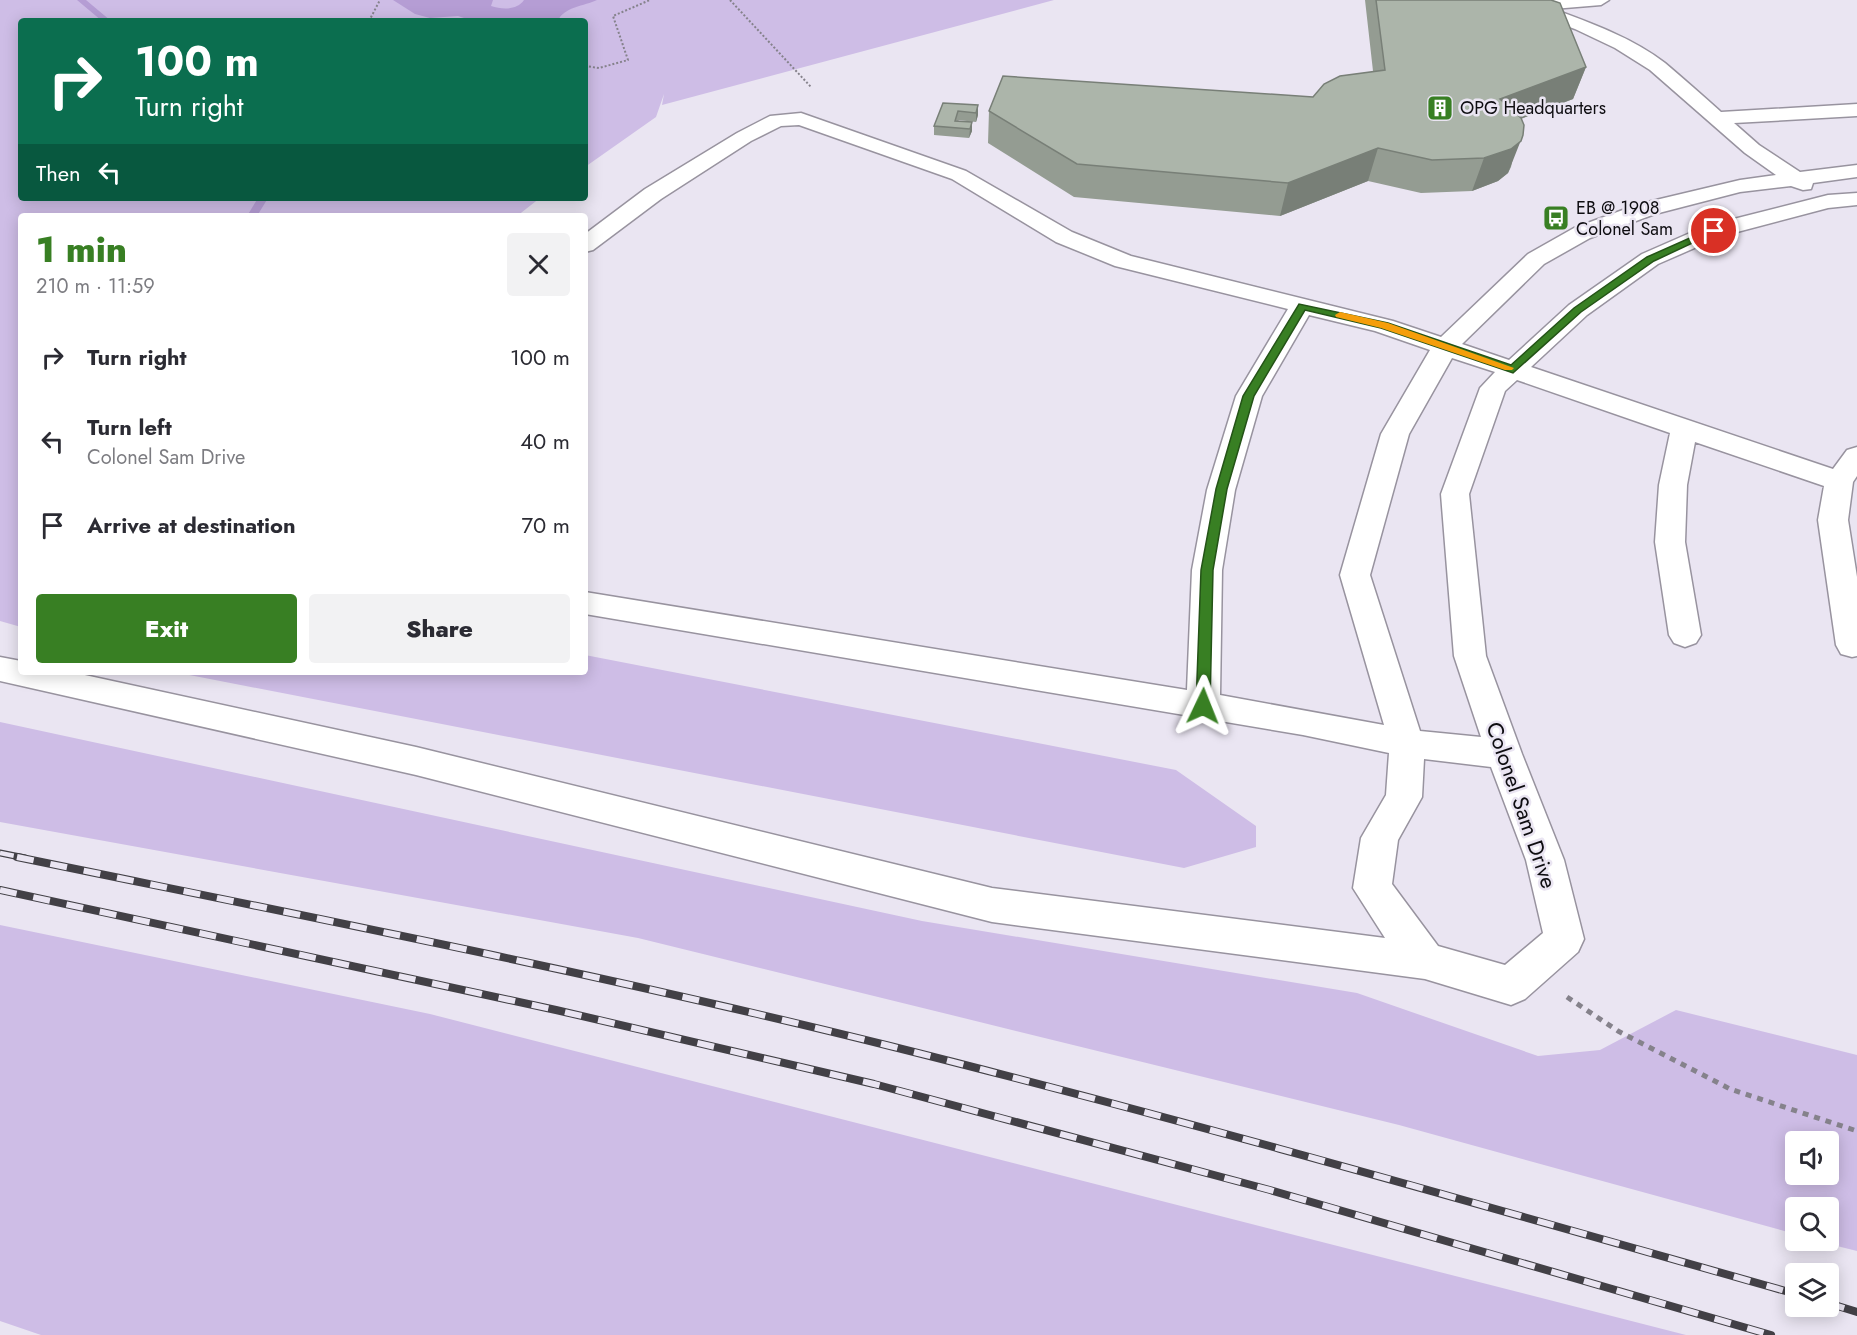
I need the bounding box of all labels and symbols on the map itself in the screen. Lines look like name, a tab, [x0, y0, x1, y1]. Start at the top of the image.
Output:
building icon: OPG Headquarters	[1425, 93, 1455, 123]
place label: OPG Headquarters	[1460, 95, 1606, 121]
place label: EB @ 1908 Colonel Sam	[1576, 195, 1673, 242]
bus stop icon: EB @ 1908 Colonel Sam	[1541, 203, 1571, 233]
pin	[1688, 205, 1739, 256]
position arrow	[1171, 674, 1235, 738]
street label: Colonel Sam Drive	[1479, 718, 1565, 892]

